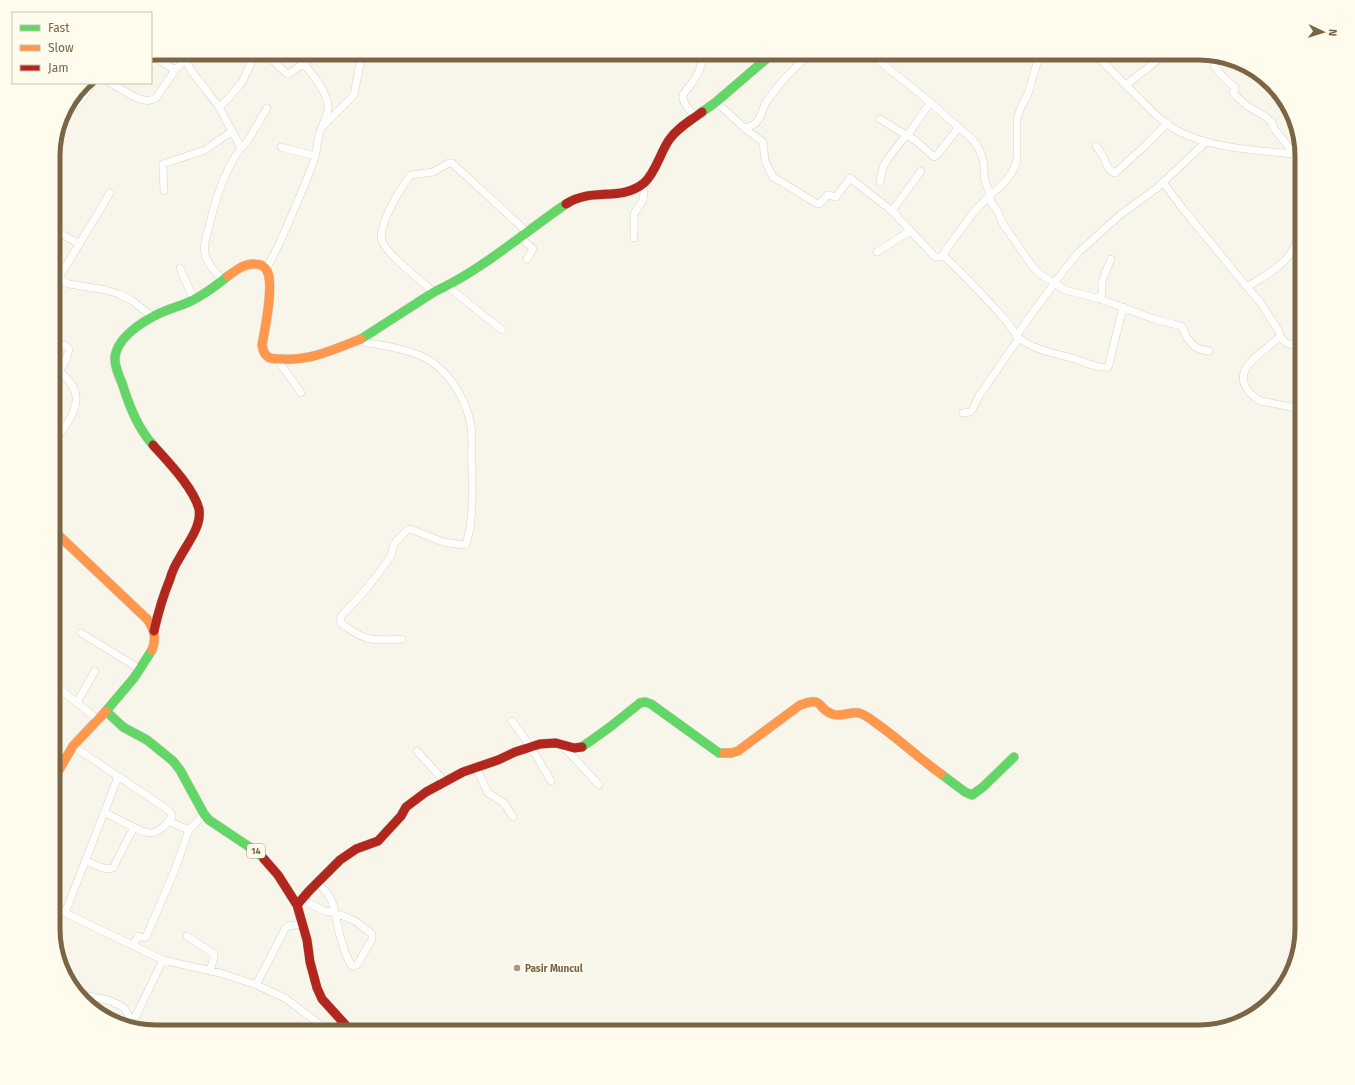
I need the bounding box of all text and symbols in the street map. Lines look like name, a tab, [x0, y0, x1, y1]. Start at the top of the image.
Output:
legend	[12, 12, 152, 84]
north arrow	[1303, 12, 1343, 52]
text: Fast	[48, 21, 70, 35]
text: N	[1326, 29, 1339, 37]
text: Slow	[48, 41, 74, 55]
text: Jam	[48, 61, 68, 75]
road number: 14	[247, 844, 265, 858]
marker: Pasir Muncul	[512, 963, 522, 973]
place label: Pasir Muncul	[525, 963, 583, 975]

